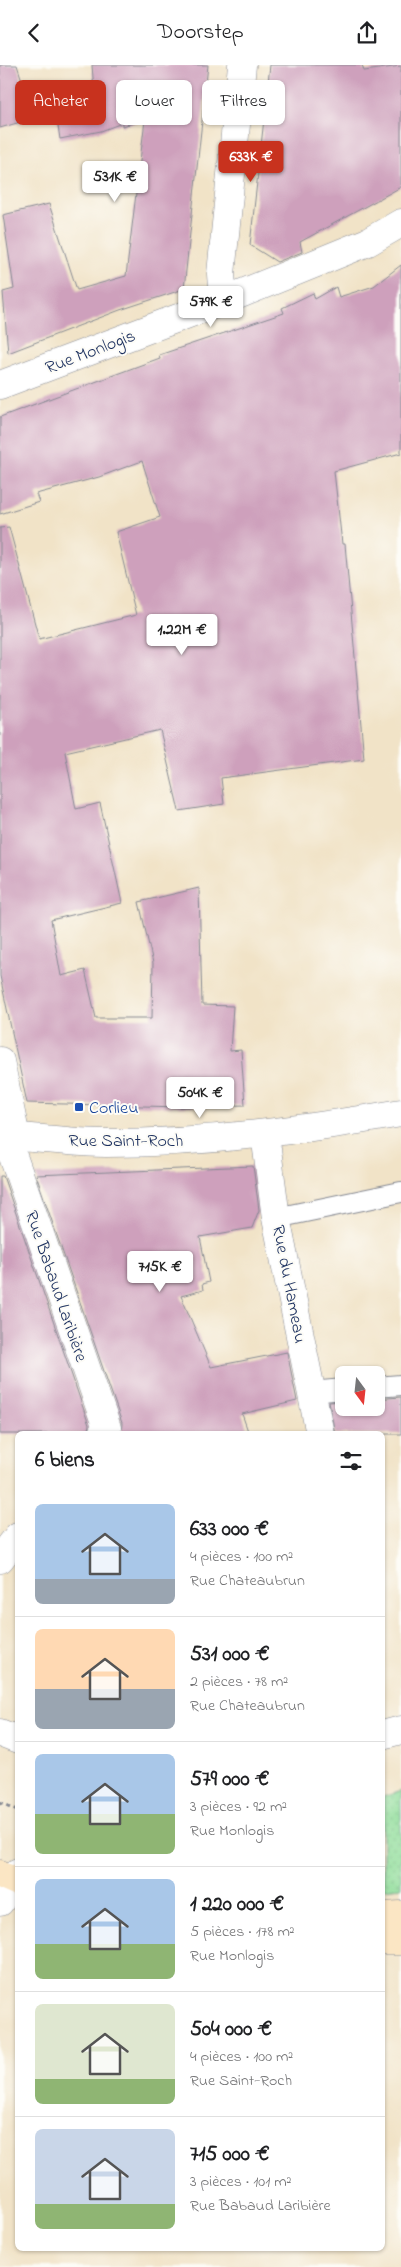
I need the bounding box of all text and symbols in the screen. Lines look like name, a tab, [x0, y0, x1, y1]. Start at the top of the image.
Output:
text: Doorstep	[157, 17, 244, 49]
icon: back	[20, 19, 48, 47]
icon: share	[353, 19, 381, 47]
chip: Acheter	[15, 80, 106, 125]
chip: Louer	[116, 80, 192, 125]
chip: Filtres	[202, 80, 285, 125]
pin: 633K €	[210, 141, 292, 183]
text: 633K €	[229, 145, 273, 169]
pin: 531K €	[74, 161, 156, 203]
text: 531K €	[93, 165, 137, 189]
pin: 579K €	[170, 285, 252, 328]
text: 579K €	[189, 290, 233, 314]
street label: Rue Monlogis	[42, 324, 140, 383]
pin: 1.22M €	[136, 613, 228, 656]
text: 1.22M €	[157, 618, 207, 642]
pin: 504K €	[159, 1077, 241, 1119]
text: 504K €	[177, 1081, 223, 1105]
place label: Corlieu	[89, 1096, 138, 1122]
marker: Corlieu	[73, 1101, 85, 1113]
street label: Rue Saint-Roch	[69, 1129, 183, 1155]
street label: Rue Babaud Laribière	[17, 1208, 93, 1367]
street label: Rue du Hameau	[264, 1223, 312, 1346]
pin: 715K €	[119, 1251, 201, 1293]
text: 715K €	[138, 1255, 182, 1279]
north arrow	[335, 1366, 385, 1416]
map controls	[335, 1366, 385, 1416]
text: 6 biens	[35, 1446, 95, 1476]
icon: filters	[337, 1447, 365, 1475]
text: 633 000 €	[190, 1515, 269, 1545]
icon: home	[75, 1524, 135, 1584]
text: 4 pièces · 100 m²	[190, 1545, 293, 1569]
text: Rue Chateaubrun	[190, 1569, 305, 1593]
text: 531 000 €	[190, 1640, 270, 1670]
icon: home	[75, 1649, 135, 1709]
text: 2 pièces · 78 m²	[190, 1670, 288, 1694]
text: Rue Chateaubrun	[190, 1694, 305, 1718]
text: 579 000 €	[190, 1765, 269, 1795]
icon: home	[75, 1774, 135, 1834]
text: 3 pièces · 92 m²	[190, 1795, 287, 1819]
text: Rue Monlogis	[190, 1819, 274, 1843]
text: 1 220 000 €	[190, 1890, 284, 1920]
icon: home	[75, 1899, 135, 1959]
text: 5 pièces · 178 m²	[190, 1920, 295, 1944]
text: Rue Monlogis	[190, 1944, 274, 1968]
text: 504 000 €	[190, 2015, 272, 2045]
icon: home	[75, 2024, 135, 2084]
text: 4 pièces · 100 m²	[190, 2045, 293, 2069]
text: Rue Saint-Roch	[190, 2069, 292, 2093]
text: 715 000 €	[190, 2140, 270, 2170]
icon: home	[75, 2149, 135, 2209]
text: 3 pièces · 101 m²	[190, 2170, 291, 2194]
text: Rue Babaud Laribière	[190, 2194, 331, 2218]

